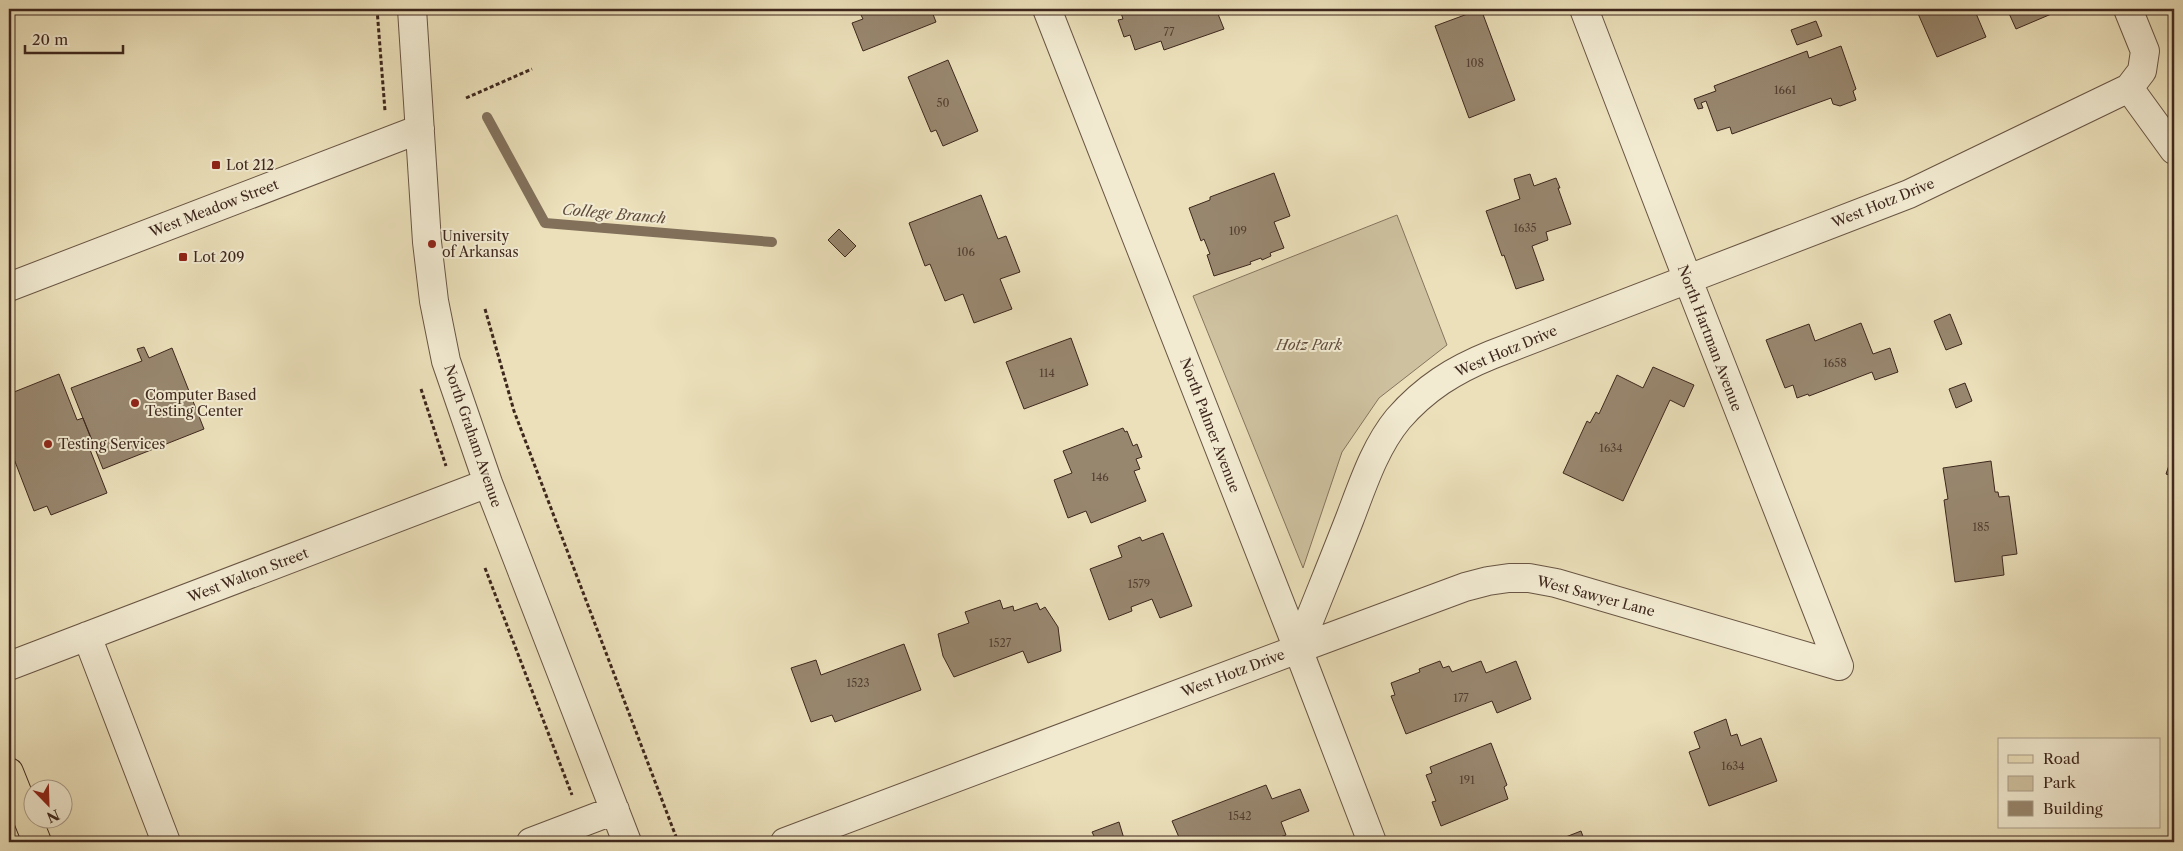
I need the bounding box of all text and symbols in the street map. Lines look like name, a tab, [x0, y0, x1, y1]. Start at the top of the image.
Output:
scale bar	[25, 22, 122, 54]
house number: 77	[1164, 25, 1175, 39]
text: 20 m	[32, 30, 68, 49]
house number: 108	[1466, 56, 1484, 70]
house number: 1661	[1774, 83, 1796, 97]
house number: 50	[937, 96, 949, 110]
place label: Lot 212	[226, 156, 274, 174]
marker: Lot 212	[210, 159, 222, 171]
street label: West Hotz Drive	[1828, 174, 1937, 232]
street label: West Meadow Street	[146, 175, 281, 241]
water label: College Branch	[561, 199, 667, 228]
house number: 1635	[1513, 221, 1537, 235]
house number: 109	[1229, 224, 1247, 238]
place label: University of Arkansas	[442, 227, 519, 261]
marker: University of Arkansas	[426, 238, 438, 250]
house number: 106	[957, 245, 976, 259]
place label: Lot 209	[193, 248, 245, 266]
marker: Lot 209	[177, 251, 189, 263]
street label: North Hartman Avenue	[1674, 262, 1746, 414]
street label: West Hotz Drive	[1451, 321, 1560, 381]
park label: Hotz Park	[1275, 336, 1343, 354]
street label: North Palmer Avenue	[1176, 355, 1244, 495]
house number: 1658	[1823, 356, 1847, 370]
street label: North Graham Avenue	[440, 362, 506, 510]
house number: 114	[1039, 366, 1055, 380]
place label: Computer Based Testing Center	[145, 386, 257, 420]
marker: Computer Based Testing Center	[129, 397, 141, 409]
place label: Testing Services	[58, 435, 165, 453]
marker: Testing Services	[42, 438, 54, 450]
house number: 1634	[1599, 441, 1623, 455]
house number: 146	[1091, 470, 1109, 484]
house number: 185	[1972, 520, 1990, 534]
street label: West Walton Street	[184, 544, 311, 607]
street label: West Sawyer Lane	[1534, 571, 1657, 620]
house number: 1579	[1128, 577, 1150, 591]
house number: 1527	[989, 636, 1012, 650]
street label: West Hotz Drive	[1178, 645, 1287, 701]
house number: 1523	[847, 676, 869, 690]
house number: 177	[1453, 691, 1469, 705]
legend	[1998, 738, 2160, 828]
text: Road	[2043, 749, 2080, 768]
house number: 1634	[1721, 759, 1745, 773]
house number: 191	[1459, 773, 1475, 787]
text: Park	[2043, 773, 2077, 792]
north arrow	[22, 778, 72, 828]
text: Building	[2043, 799, 2103, 818]
text: N	[44, 805, 62, 827]
house number: 1542	[1228, 809, 1252, 823]

